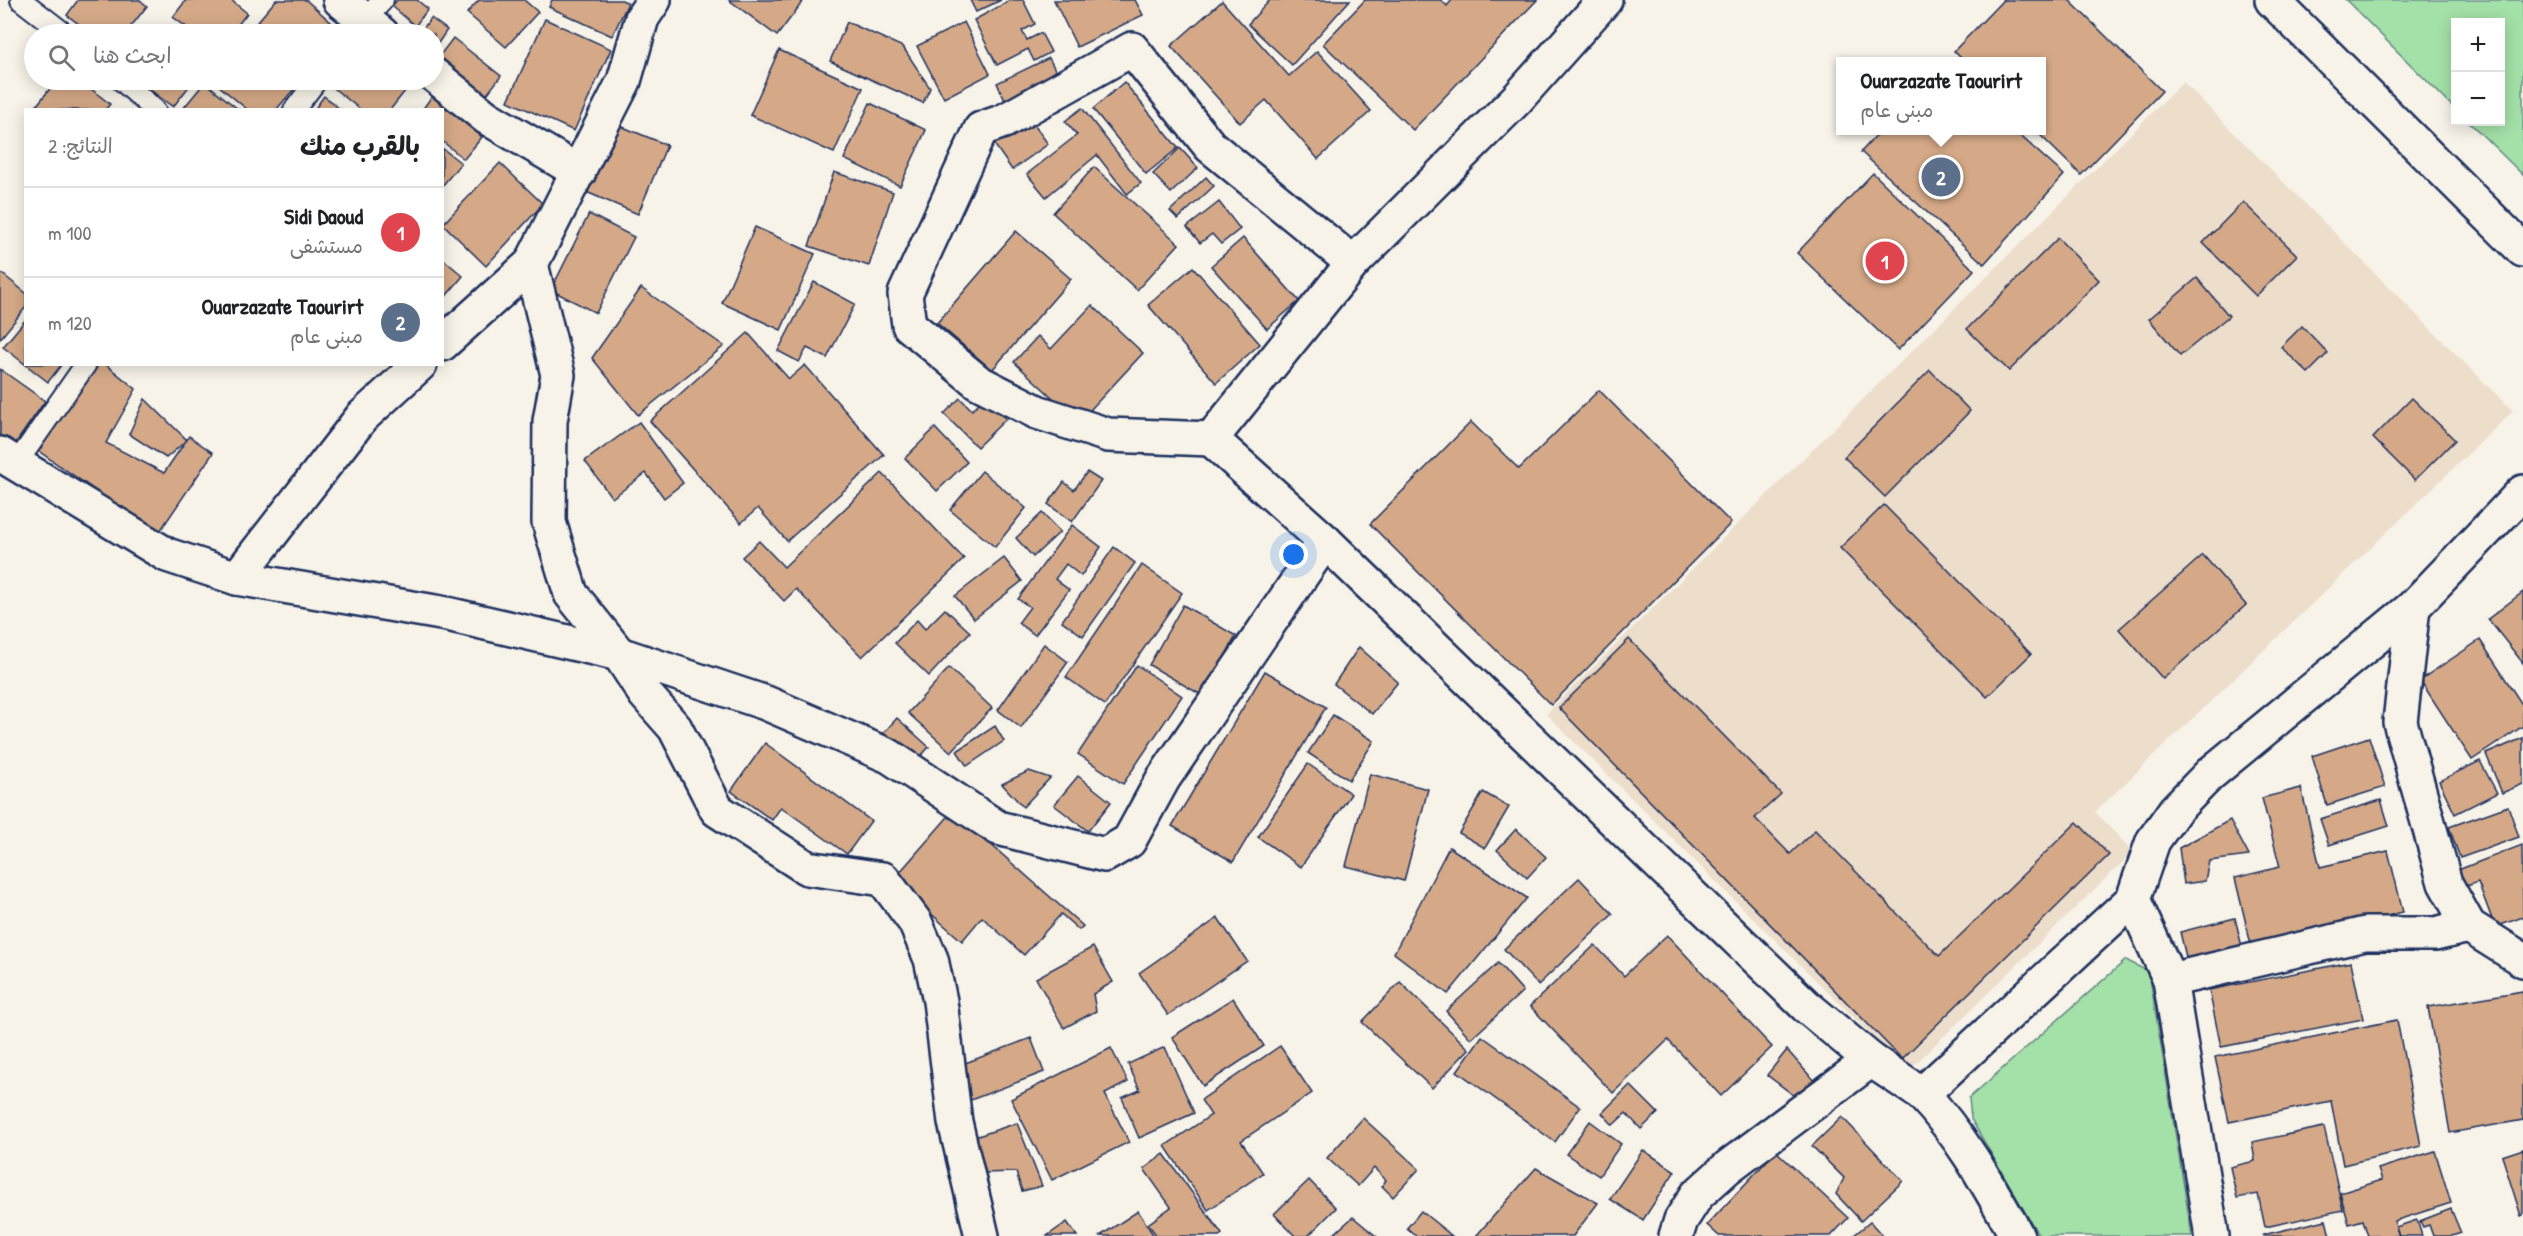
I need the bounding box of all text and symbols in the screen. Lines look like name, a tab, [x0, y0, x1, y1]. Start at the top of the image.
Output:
map controls	[2451, 18, 2505, 126]
button: +	[2451, 18, 2505, 72]
search box	[24, 24, 444, 90]
text: ابحث هنا	[93, 40, 172, 70]
icon: search	[45, 41, 78, 74]
popup	[1836, 57, 2046, 135]
text: Ouarzazate Taourirt	[1860, 65, 2022, 95]
button: −	[2451, 72, 2505, 126]
text: مبنى عام	[1860, 96, 1933, 123]
text: بالقرب منك	[300, 128, 420, 163]
text: النتائج: 2	[48, 132, 113, 159]
pin: 2	[1922, 154, 1960, 200]
text: Sidi Daoud	[284, 201, 363, 231]
text: 100 m	[48, 219, 91, 246]
text: 1	[397, 219, 404, 246]
text: مستشفى	[290, 232, 363, 259]
pin: 1	[1866, 238, 1904, 284]
text: Ouarzazate Taourirt	[201, 291, 363, 321]
text: 120 m	[48, 309, 92, 336]
text: 2	[396, 309, 405, 336]
text: مبنى عام	[290, 322, 363, 349]
your location	[1279, 540, 1308, 569]

